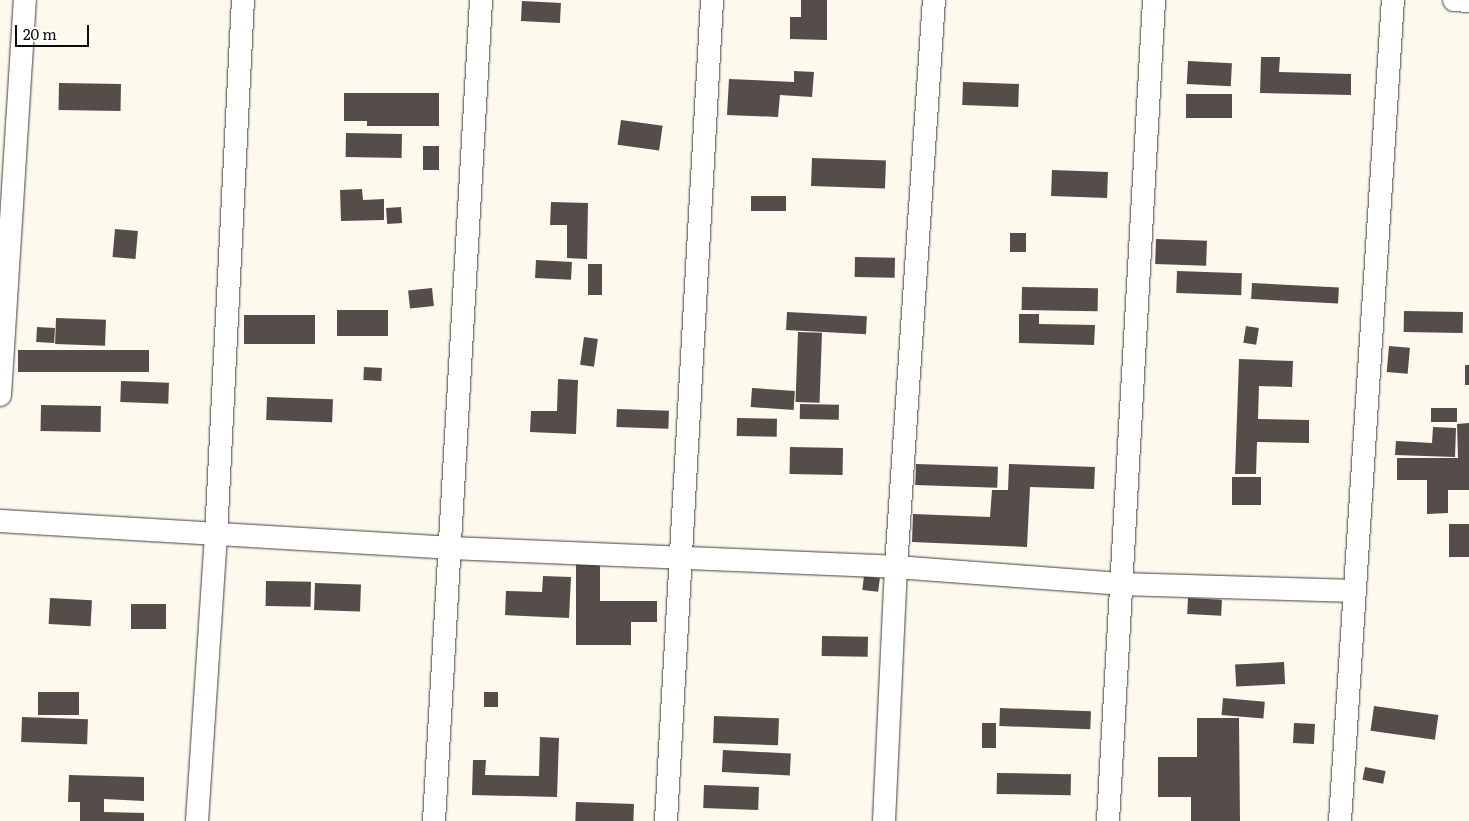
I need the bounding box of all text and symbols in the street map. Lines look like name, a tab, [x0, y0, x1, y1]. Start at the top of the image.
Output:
scale bar	[18, 15, 91, 47]
text: 20 m	[23, 22, 57, 45]

